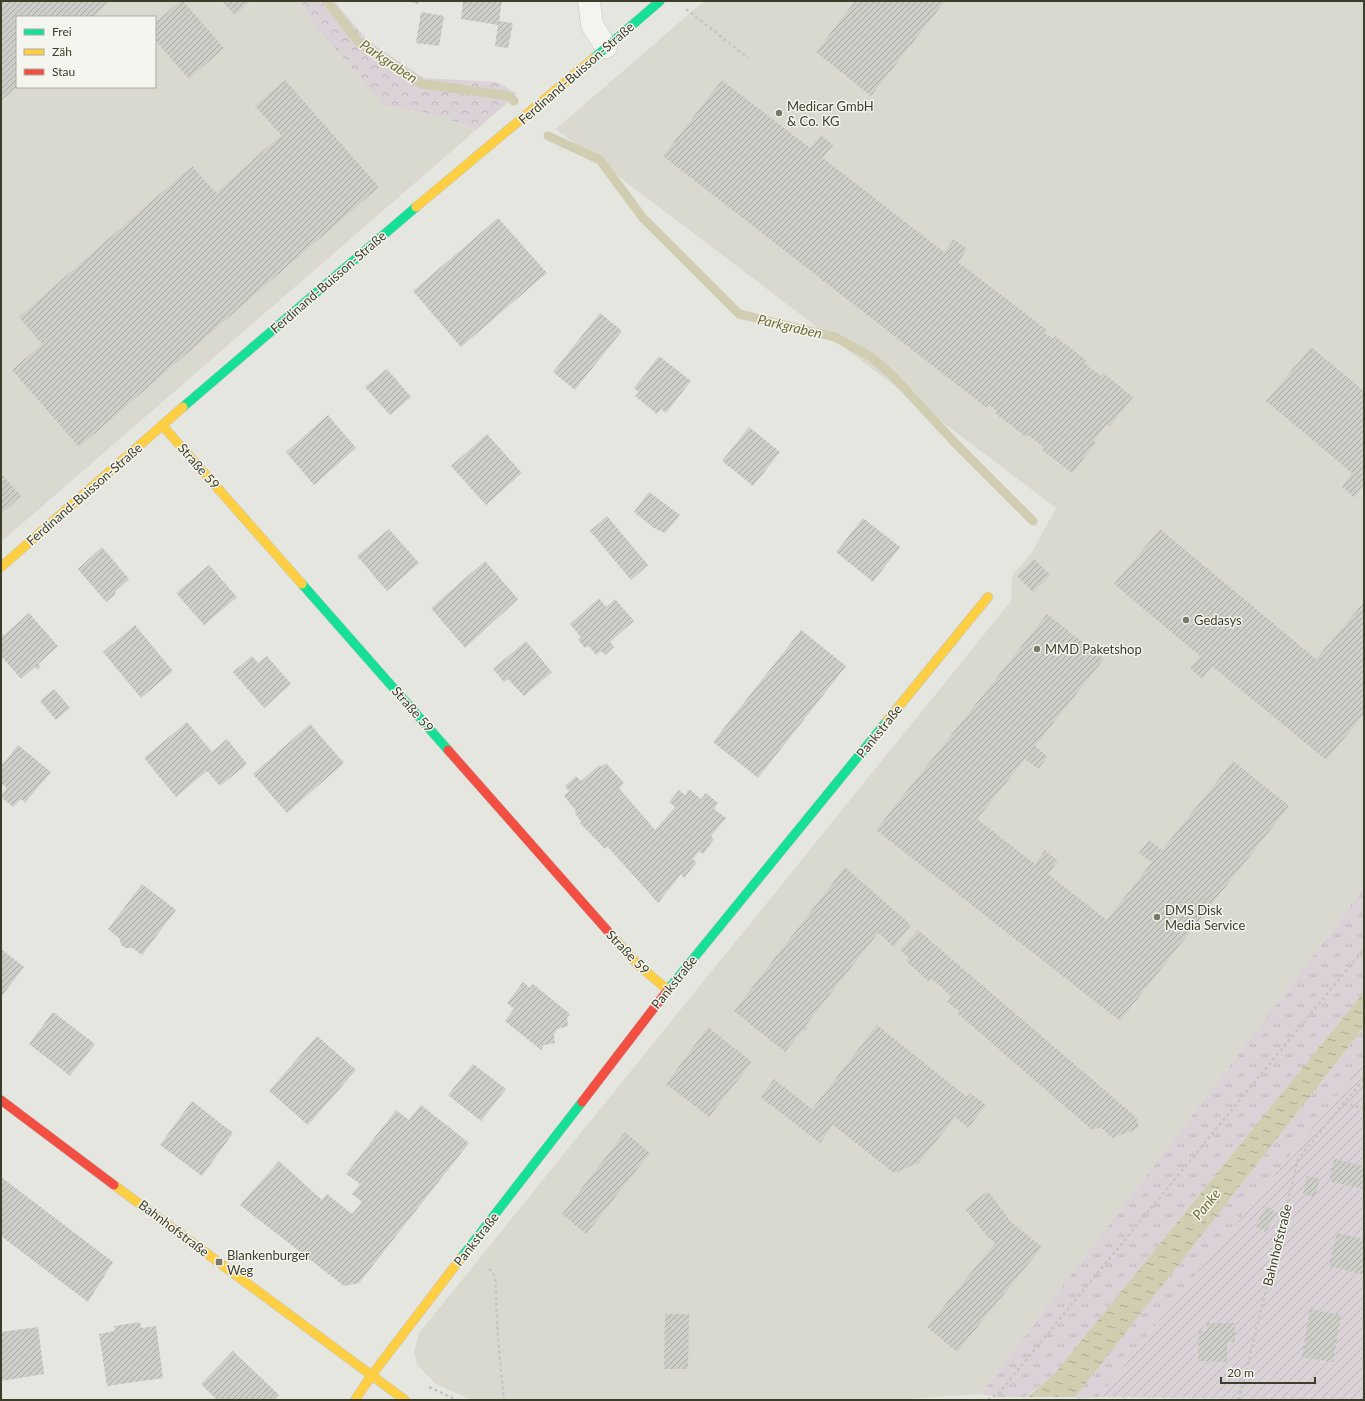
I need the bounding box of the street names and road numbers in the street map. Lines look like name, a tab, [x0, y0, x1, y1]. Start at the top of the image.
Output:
street label: Ferdinand-Buisson-Straße	[515, 18, 637, 128]
street label: Ferdinand-Buisson-Straße	[267, 227, 389, 337]
street label: Ferdinand-Buisson-Straße	[23, 439, 145, 549]
street label: Straße 59	[175, 440, 223, 492]
street label: Straße 59	[389, 683, 437, 735]
street label: Pankstraße	[853, 701, 905, 761]
street label: Straße 59	[603, 927, 653, 977]
street label: Pankstraße	[648, 952, 700, 1012]
street label: Bahnhofstraße	[136, 1196, 213, 1260]
street label: Bahnhofstraße	[1259, 1202, 1295, 1288]
street label: Pankstraße	[450, 1209, 502, 1269]

